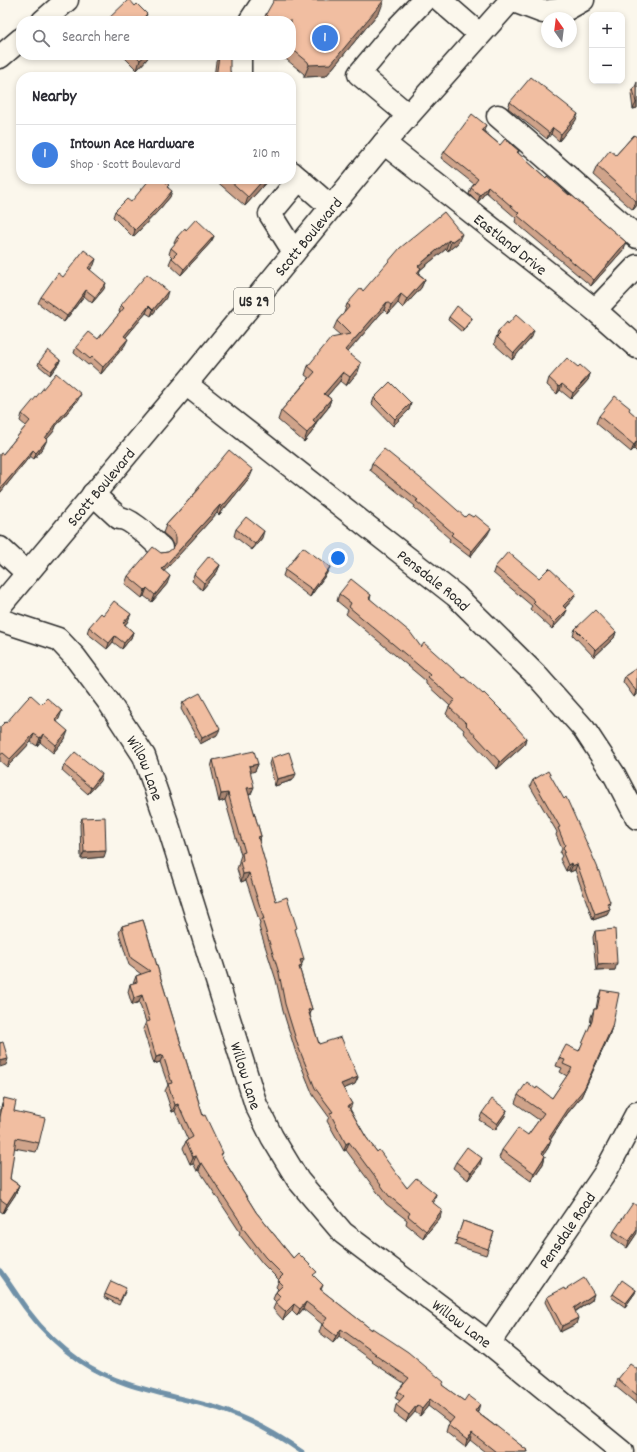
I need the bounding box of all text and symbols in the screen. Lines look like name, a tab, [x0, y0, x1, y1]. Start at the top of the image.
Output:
north arrow	[541, 12, 577, 48]
map controls	[589, 12, 625, 84]
button: +	[589, 12, 625, 48]
search box	[16, 16, 296, 60]
pin: 1	[312, 23, 338, 53]
icon: search	[30, 27, 52, 49]
text: Search here	[62, 27, 130, 49]
button: −	[589, 48, 625, 84]
text: Nearby	[32, 86, 76, 110]
text: Intown Ace Hardware	[70, 134, 194, 156]
text: 1	[44, 145, 46, 164]
text: 210 m	[252, 145, 280, 164]
text: Shop · Scott Boulevard	[70, 156, 181, 175]
street label: Scott Boulevard	[270, 193, 349, 282]
street label: Eastland Drive	[468, 209, 551, 282]
road number: US 29	[234, 288, 274, 314]
street label: Scott Boulevard	[62, 444, 142, 532]
street label: Pensdale Road	[391, 545, 474, 618]
your location	[328, 548, 348, 568]
street label: Willow Lane	[120, 732, 168, 804]
street label: Willow Lane	[223, 1040, 266, 1114]
street label: Pensdale Road	[534, 1188, 603, 1274]
street label: Willow Lane	[426, 1295, 495, 1355]

